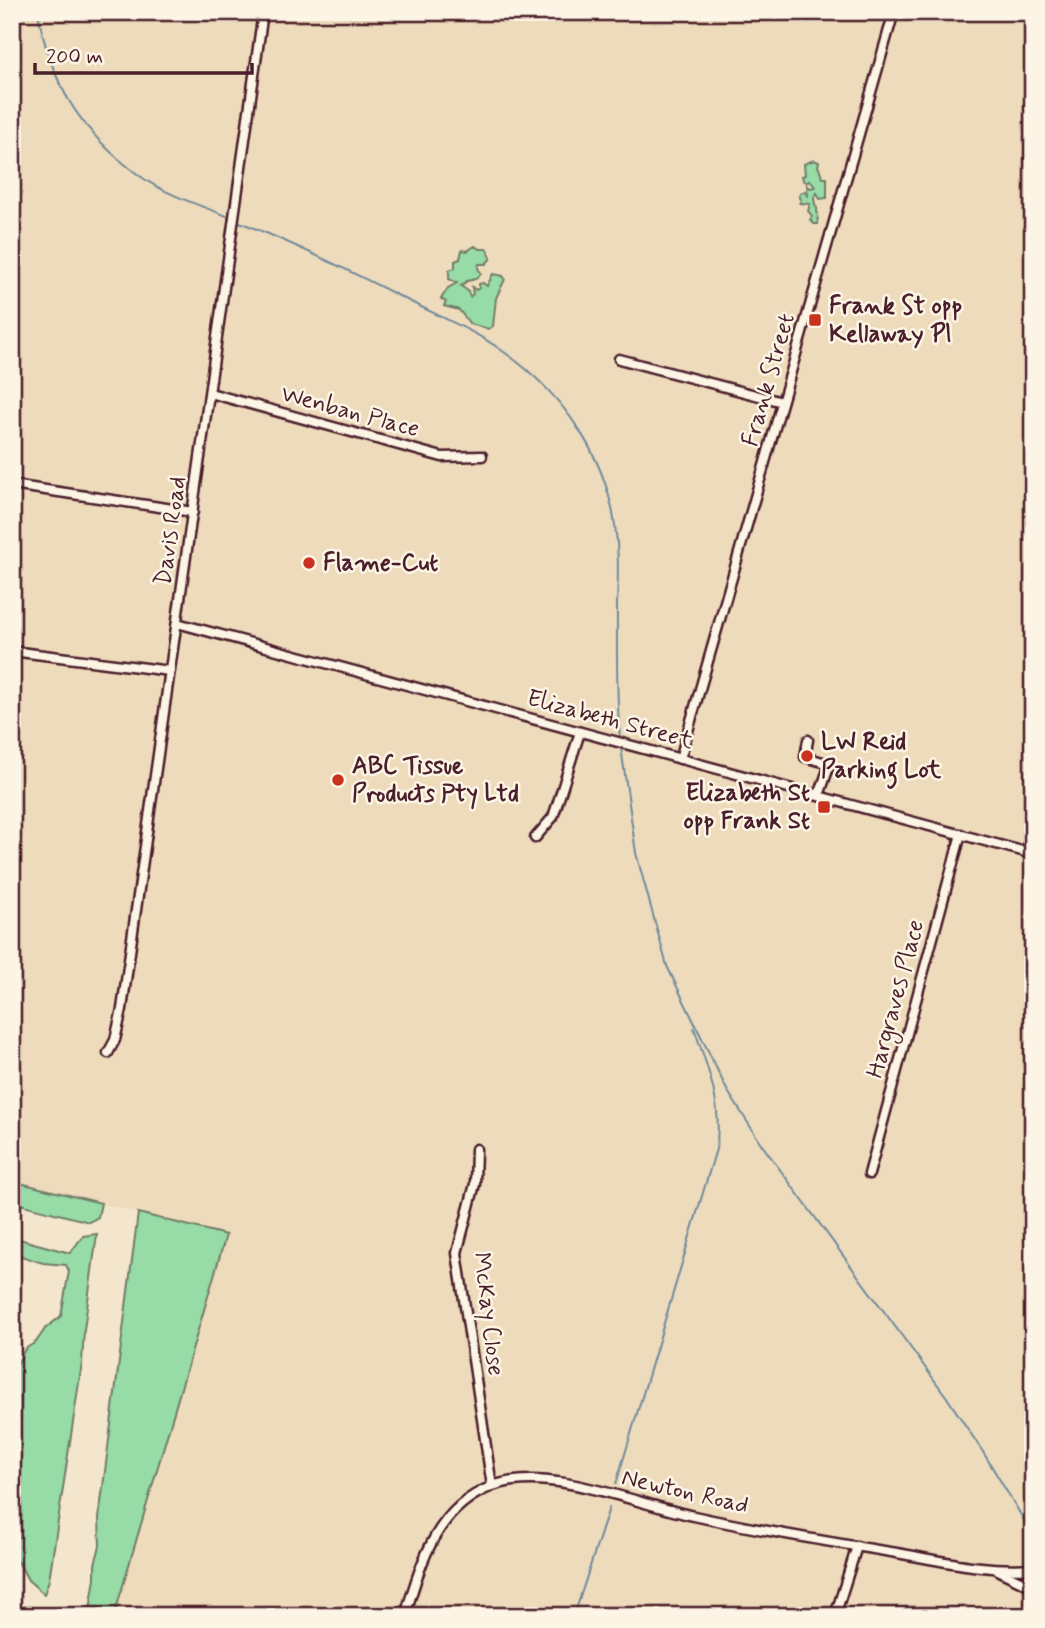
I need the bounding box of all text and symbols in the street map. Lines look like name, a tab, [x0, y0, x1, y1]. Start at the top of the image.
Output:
scale bar	[35, 32, 252, 76]
text: 200 m	[46, 43, 103, 71]
place label: Frank St opp Kellaway Pl	[829, 291, 962, 350]
street label: Frank Street	[735, 310, 803, 450]
marker: Frank St opp Kellaway Pl	[807, 312, 823, 328]
street label: Wenban Place	[277, 379, 423, 445]
street label: Davis Road	[148, 474, 194, 588]
place label: Flame-Cut	[323, 548, 438, 579]
marker: Flame-Cut	[301, 555, 317, 571]
street label: Elizabeth Street	[523, 683, 697, 757]
place label: LW Reid Parking Lot	[821, 727, 942, 789]
marker: LW Reid Parking Lot	[799, 748, 815, 764]
place label: ABC Tissue Products Pty Ltd	[352, 751, 519, 810]
marker: ABC Tissue Products Pty Ltd	[330, 772, 346, 788]
place label: Elizabeth St opp Frank St	[684, 778, 810, 837]
marker: Elizabeth St opp Frank St	[816, 799, 832, 815]
street label: Hargraves Place	[860, 916, 934, 1082]
street label: McKay Close	[465, 1250, 511, 1378]
street label: Newton Road	[618, 1462, 752, 1522]

